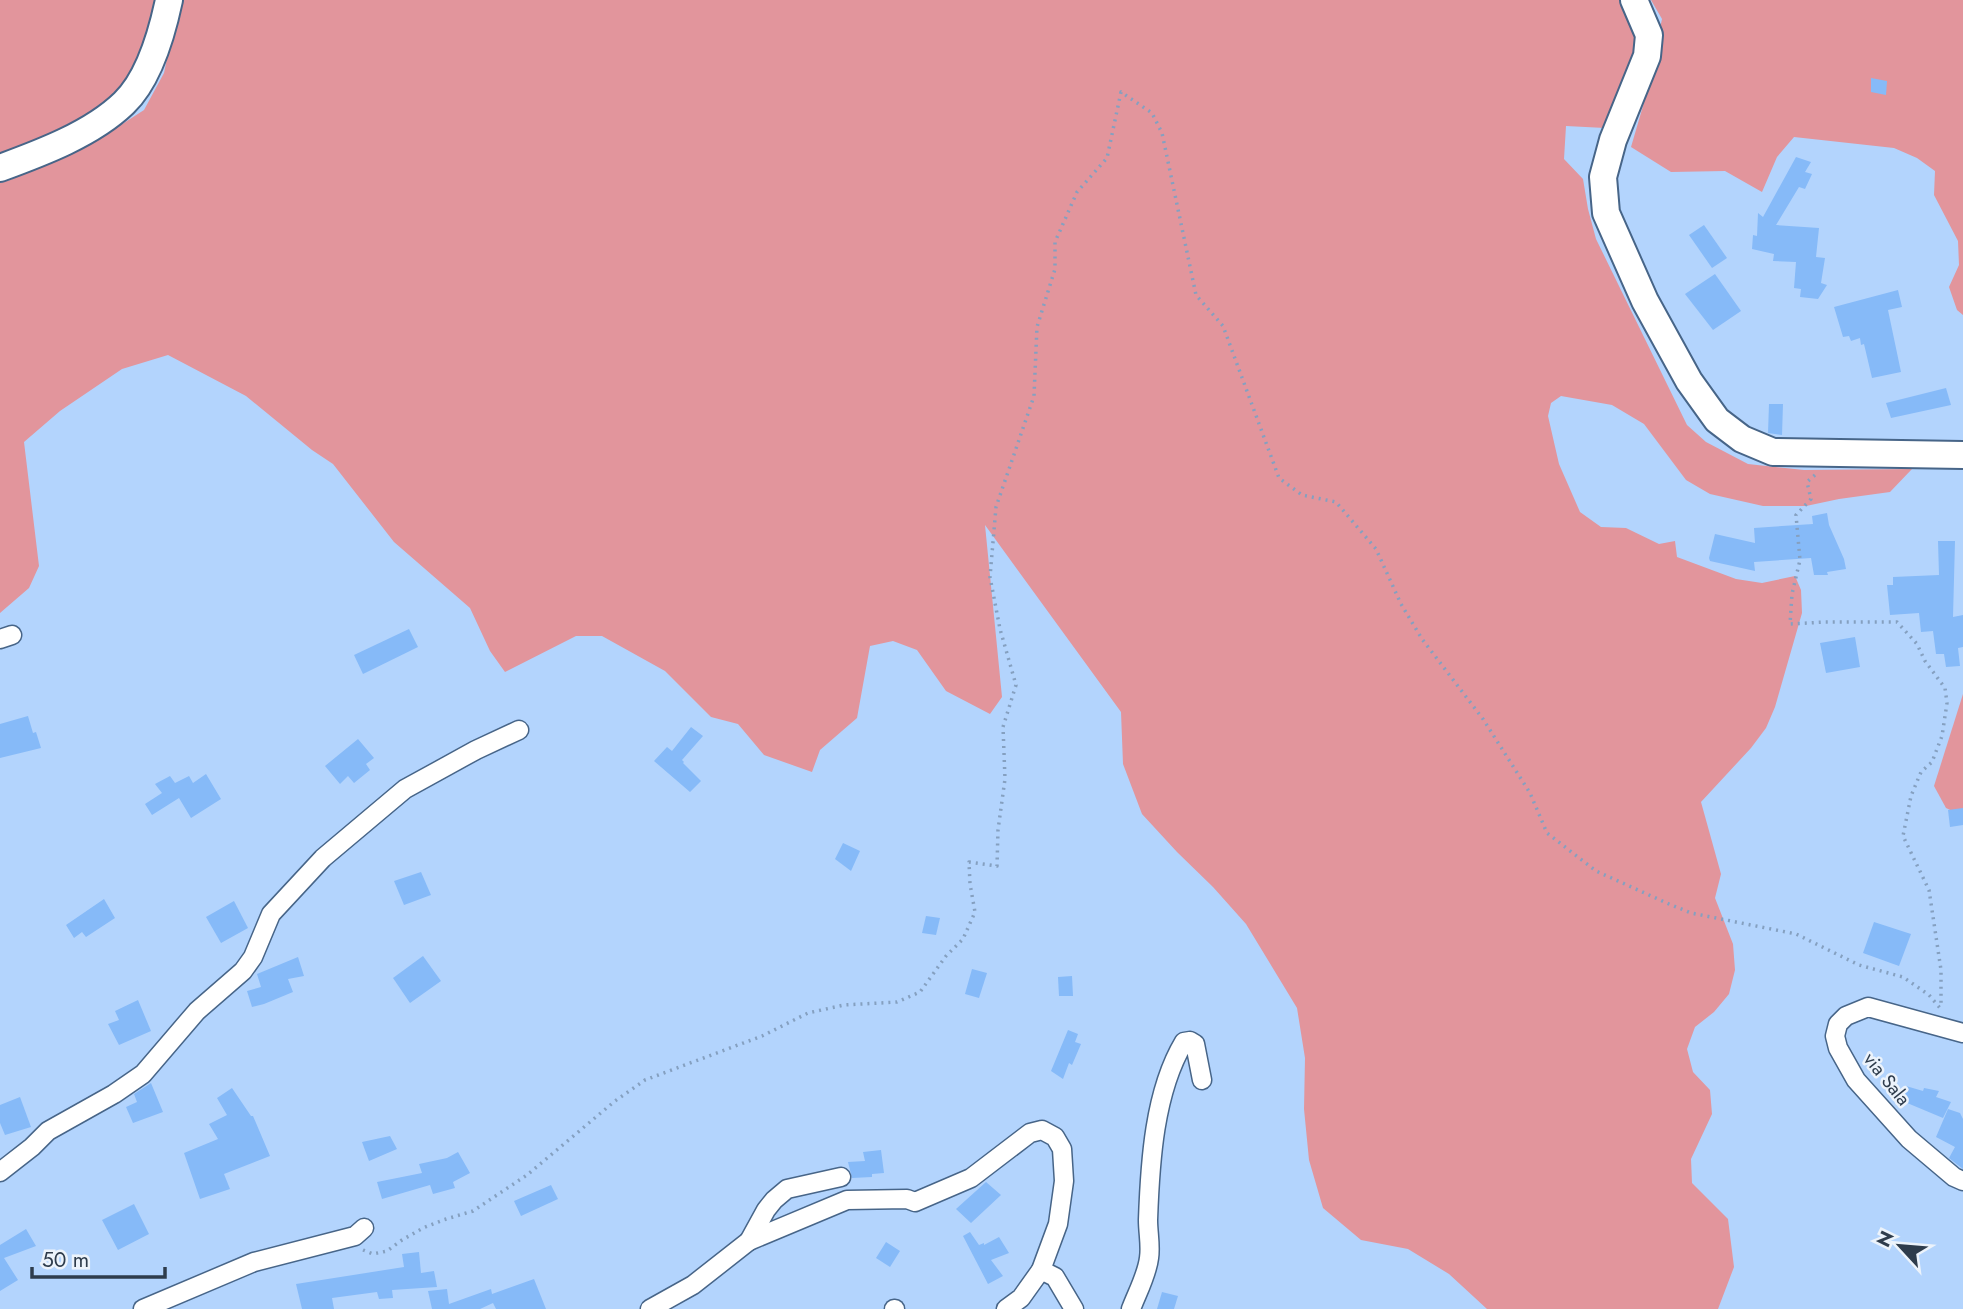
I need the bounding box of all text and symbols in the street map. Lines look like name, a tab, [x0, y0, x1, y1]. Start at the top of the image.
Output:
street label: via Sala	[1857, 1047, 1917, 1111]
north arrow	[1865, 1211, 1935, 1281]
text: N	[1870, 1226, 1901, 1251]
scale bar	[32, 1236, 164, 1280]
text: 50 m	[42, 1245, 89, 1275]

